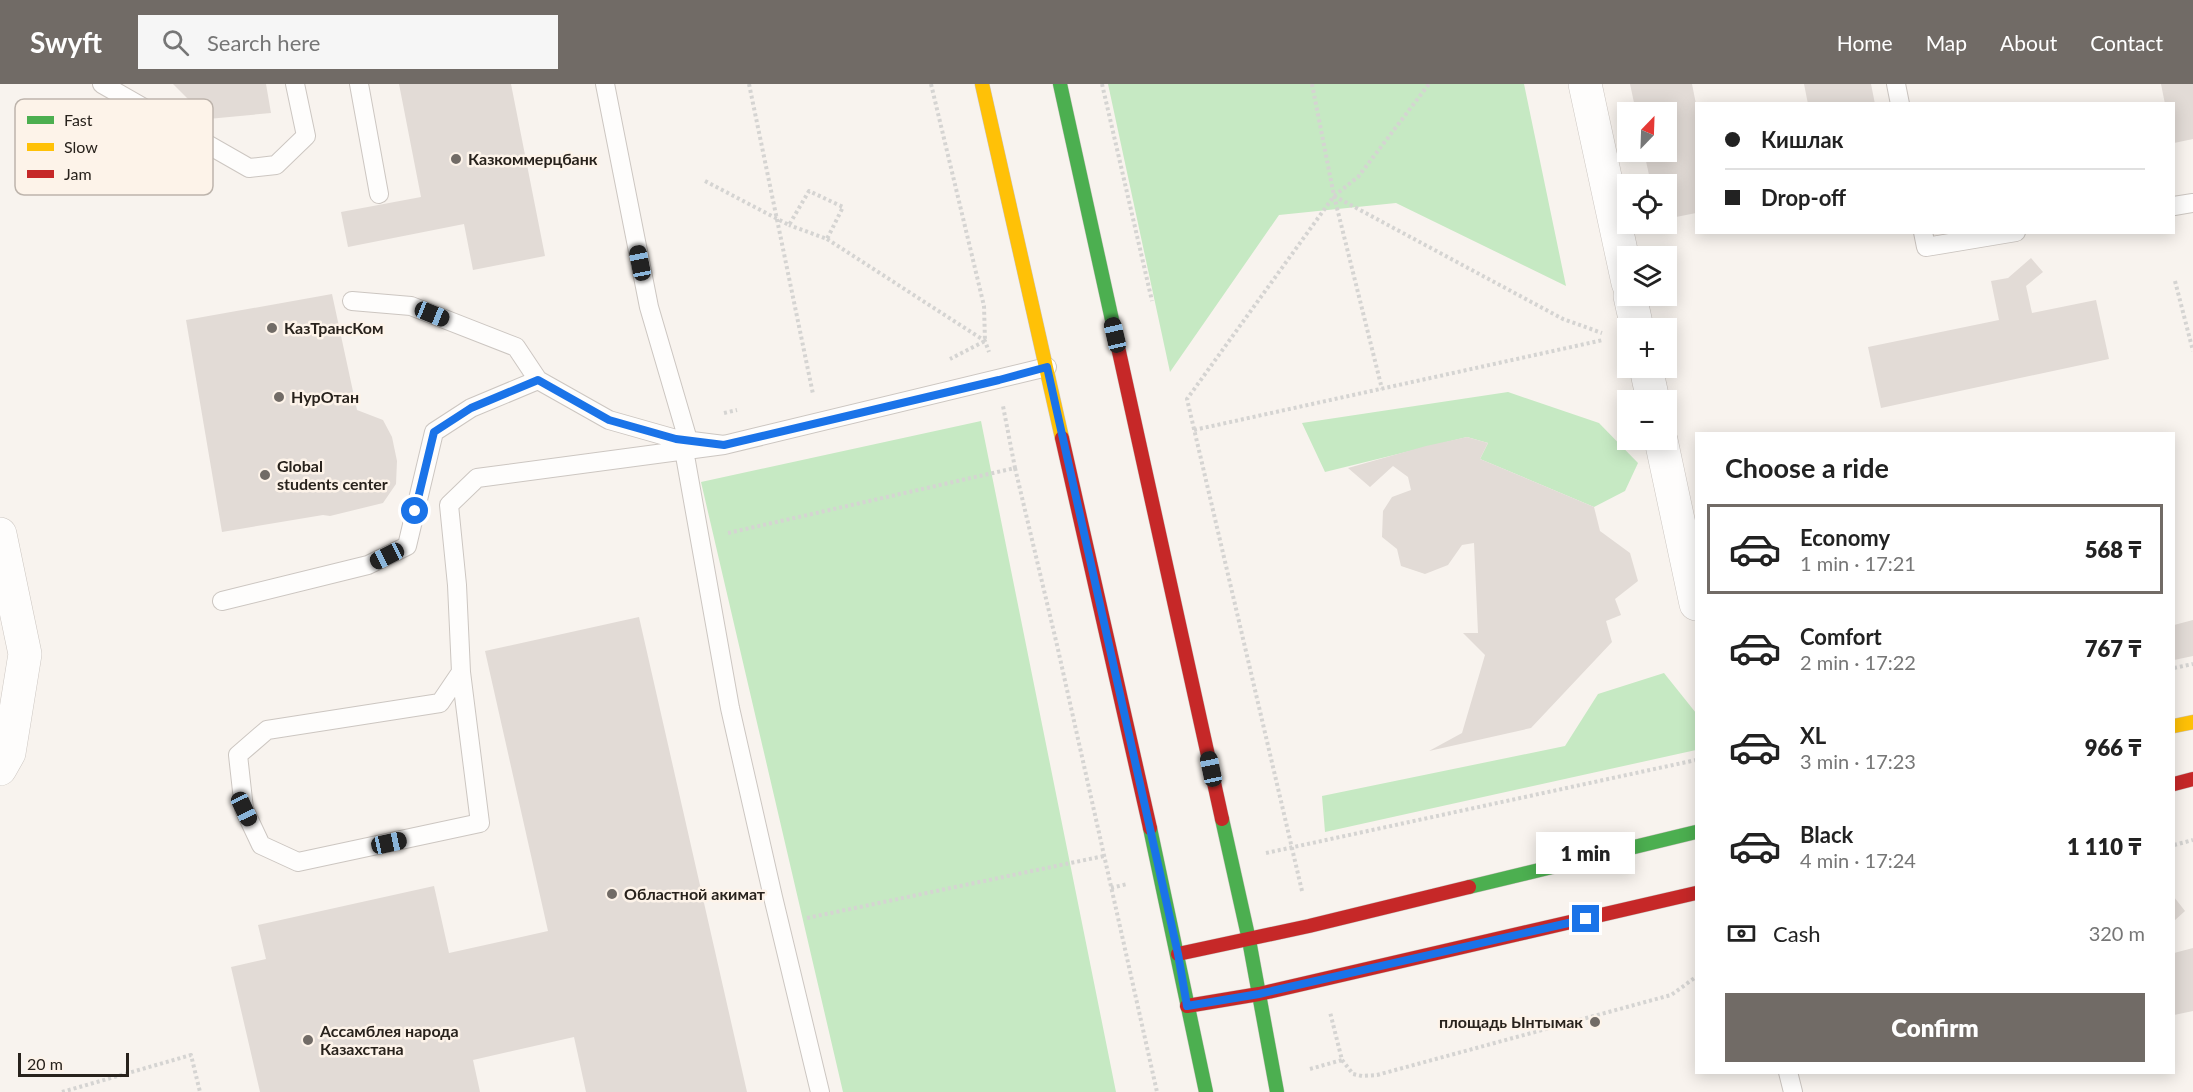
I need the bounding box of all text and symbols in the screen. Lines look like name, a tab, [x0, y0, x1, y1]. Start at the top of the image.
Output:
search box	[138, 15, 558, 69]
text: Swyft	[30, 25, 102, 59]
icon: search	[159, 26, 192, 59]
text: Search here	[207, 29, 320, 56]
text: Home	[1837, 30, 1893, 55]
text: Map	[1926, 30, 1967, 55]
text: About	[2000, 30, 2057, 55]
text: Contact	[2090, 30, 2163, 55]
legend	[15, 99, 213, 195]
north arrow	[1617, 102, 1677, 162]
map controls	[1617, 102, 1677, 450]
text: Fast	[64, 110, 93, 129]
text: Кишлак	[1761, 126, 1844, 153]
text: Slow	[64, 137, 98, 156]
place label: Казкоммерцбанк	[468, 149, 598, 168]
marker: Казкоммерцбанк	[449, 152, 463, 166]
text: Jam	[64, 164, 92, 183]
button: locate	[1617, 174, 1677, 234]
text: Drop-off	[1761, 184, 1846, 211]
car	[628, 244, 652, 282]
button: layers	[1617, 246, 1677, 306]
car	[412, 299, 452, 329]
car	[1102, 315, 1128, 355]
place label: КазТрансКом	[284, 318, 384, 337]
button: +	[1617, 318, 1677, 378]
marker: КазТрансКом	[265, 321, 279, 335]
place label: НурОтан	[291, 387, 359, 406]
marker: НурОтан	[272, 390, 286, 404]
button: −	[1617, 390, 1677, 450]
text: Choose a ride	[1725, 451, 1889, 484]
place label: Global students center	[277, 456, 388, 493]
marker: Global students center	[258, 468, 272, 482]
route start	[401, 497, 428, 524]
icon: car	[1728, 522, 1782, 576]
text: Economy	[1800, 524, 1890, 551]
text: 568 ₸	[2085, 536, 2142, 563]
car	[367, 540, 407, 572]
text: 1 min · 17:21	[1800, 551, 1916, 575]
icon: car	[1728, 621, 1782, 675]
text: Comfort	[1800, 623, 1882, 650]
text: 767 ₸	[2085, 635, 2142, 662]
text: 2 min · 17:22	[1800, 650, 1916, 674]
icon: car	[1728, 720, 1782, 774]
text: XL	[1800, 722, 1826, 749]
text: 966 ₸	[2085, 734, 2142, 761]
text: 3 min · 17:23	[1800, 749, 1916, 773]
car	[1198, 750, 1224, 788]
car	[228, 789, 260, 829]
icon: car	[1728, 819, 1782, 873]
text: Black	[1800, 821, 1853, 848]
car	[370, 830, 408, 856]
callout: 1 min	[1536, 832, 1636, 874]
text: 1 110 ₸	[2067, 833, 2142, 860]
text: 1 min	[1561, 841, 1610, 865]
text: 4 min · 17:24	[1800, 848, 1916, 872]
place label: Областной акимат	[624, 884, 766, 903]
marker: Областной акимат	[605, 887, 619, 901]
route end	[1572, 905, 1599, 932]
icon: cash	[1725, 917, 1758, 950]
text: Cash	[1773, 920, 1820, 947]
text: 320 m	[2089, 921, 2145, 945]
button: Confirm	[1725, 993, 2145, 1062]
place label: площадь Ынтымак	[1439, 1012, 1583, 1031]
marker: площадь Ынтымак	[1588, 1015, 1602, 1029]
place label: Ассамблея народа Казахстана	[319, 1021, 459, 1058]
marker: Ассамблея народа Казахстана	[301, 1033, 315, 1047]
scale bar	[18, 1050, 129, 1078]
text: 20 m	[27, 1054, 63, 1073]

